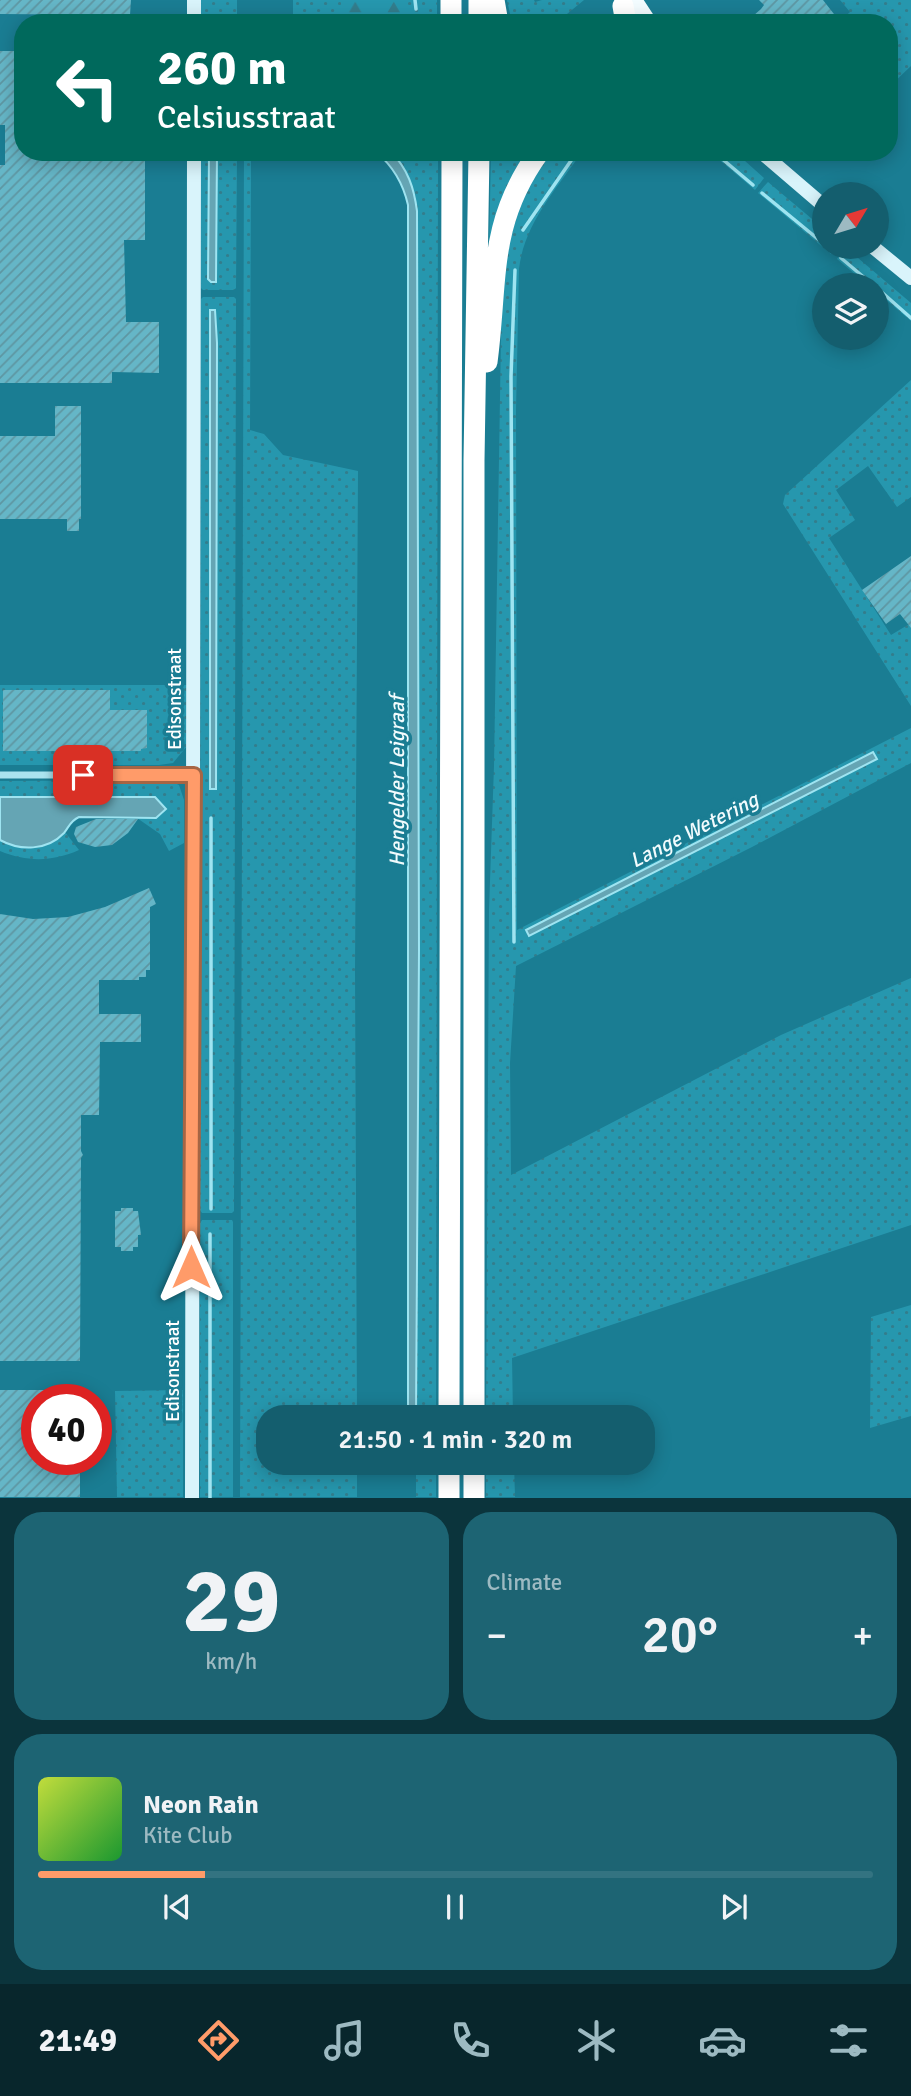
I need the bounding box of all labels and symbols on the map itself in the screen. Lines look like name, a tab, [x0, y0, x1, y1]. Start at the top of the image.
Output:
north arrow	[812, 182, 889, 259]
street label: Edisonstraat	[163, 648, 187, 750]
water label: Hengelder Leigraaf	[384, 690, 410, 867]
pin	[53, 745, 113, 805]
water label: Lange Wetering	[625, 786, 764, 874]
position arrow	[154, 1230, 228, 1304]
street label: Edisonstraat	[161, 1320, 185, 1422]
speed limit sign: 40	[21, 1384, 112, 1475]

